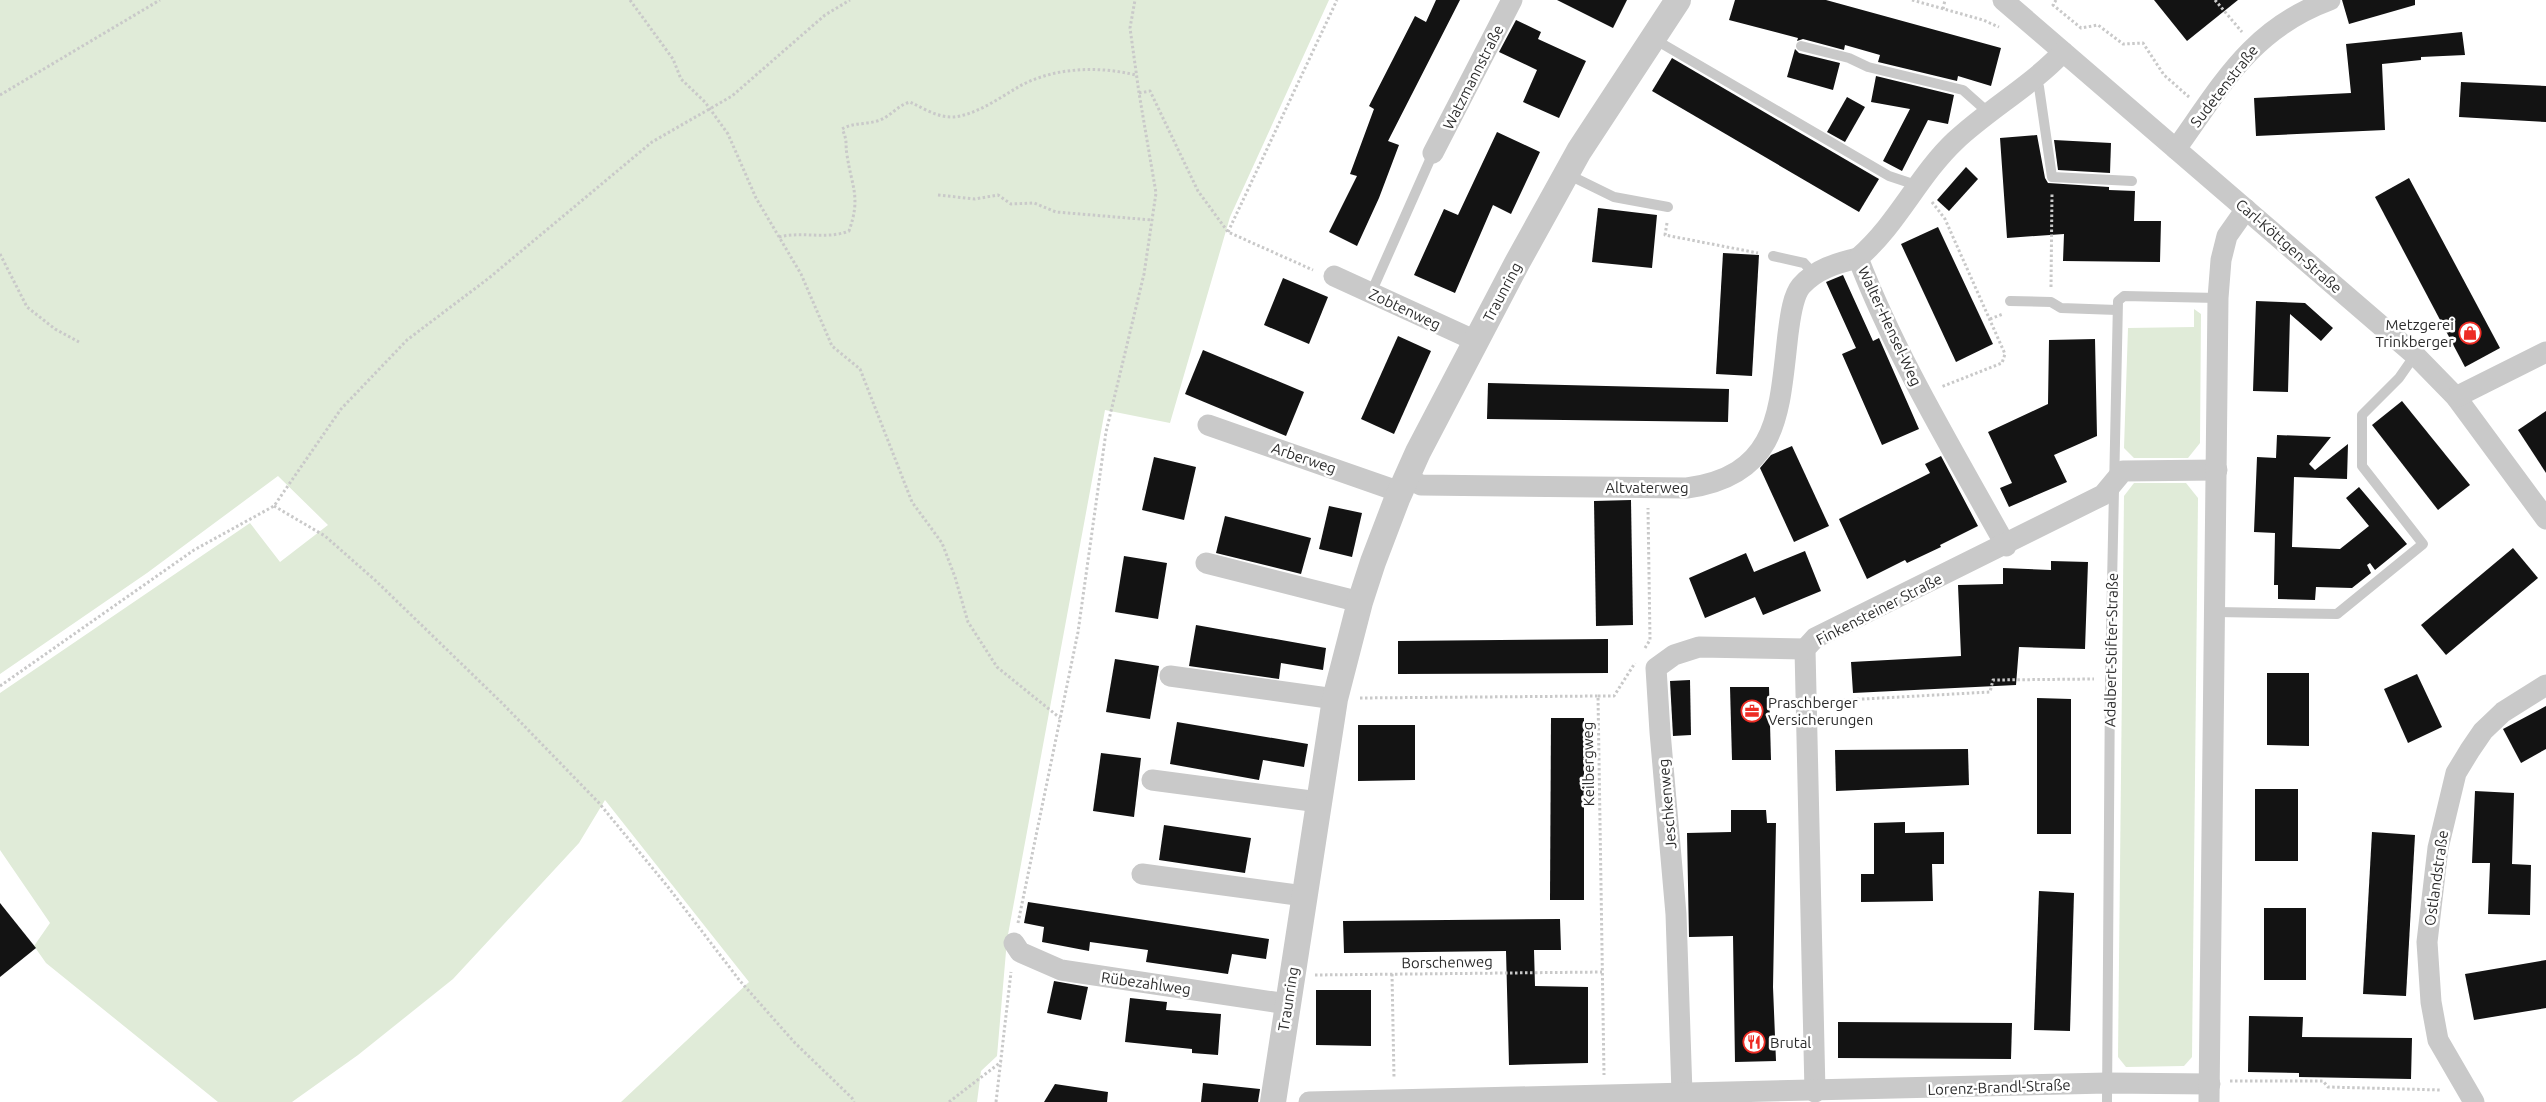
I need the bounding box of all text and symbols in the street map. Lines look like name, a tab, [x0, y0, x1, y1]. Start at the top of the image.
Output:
street label: Watzmannstraße	[1439, 22, 1507, 132]
street label: Sudetenstraße	[2187, 42, 2261, 130]
street label: Carl-Köttgen-Straße	[2233, 195, 2345, 297]
street label: Traunring	[1479, 259, 1525, 325]
street label: Walter-Hensel-Weg	[1855, 263, 1925, 389]
street label: Zobtenweg	[1366, 285, 1444, 333]
place label: Metzgerei Trinkberger	[2375, 316, 2454, 350]
shop icon: Metzgerei Trinkberger	[2458, 321, 2482, 345]
street label: Arberweg	[1270, 439, 1338, 477]
street label: Altvaterweg	[1605, 479, 1689, 496]
street label: Finkensteiner Straße	[1813, 570, 1945, 648]
street label: Adalbert-Stifter-Straße	[2101, 573, 2121, 727]
place label: Praschberger Versicherungen	[1768, 694, 1873, 728]
office icon: Praschberger Versicherungen	[1740, 699, 1764, 723]
street label: Keilbergweg	[1579, 722, 1597, 806]
street label: Jeschkenweg	[1655, 758, 1679, 850]
street label: Ostlandstraße	[2421, 829, 2451, 927]
street label: Borschenweg	[1401, 953, 1493, 971]
street label: Traunring	[1275, 966, 1301, 1032]
street label: Rübezahlweg	[1100, 968, 1192, 998]
restaurant icon: Brutal	[1742, 1030, 1766, 1054]
place label: Brutal	[1770, 1034, 1811, 1051]
street label: Lorenz-Brandl-Straße	[1927, 1076, 2071, 1098]

